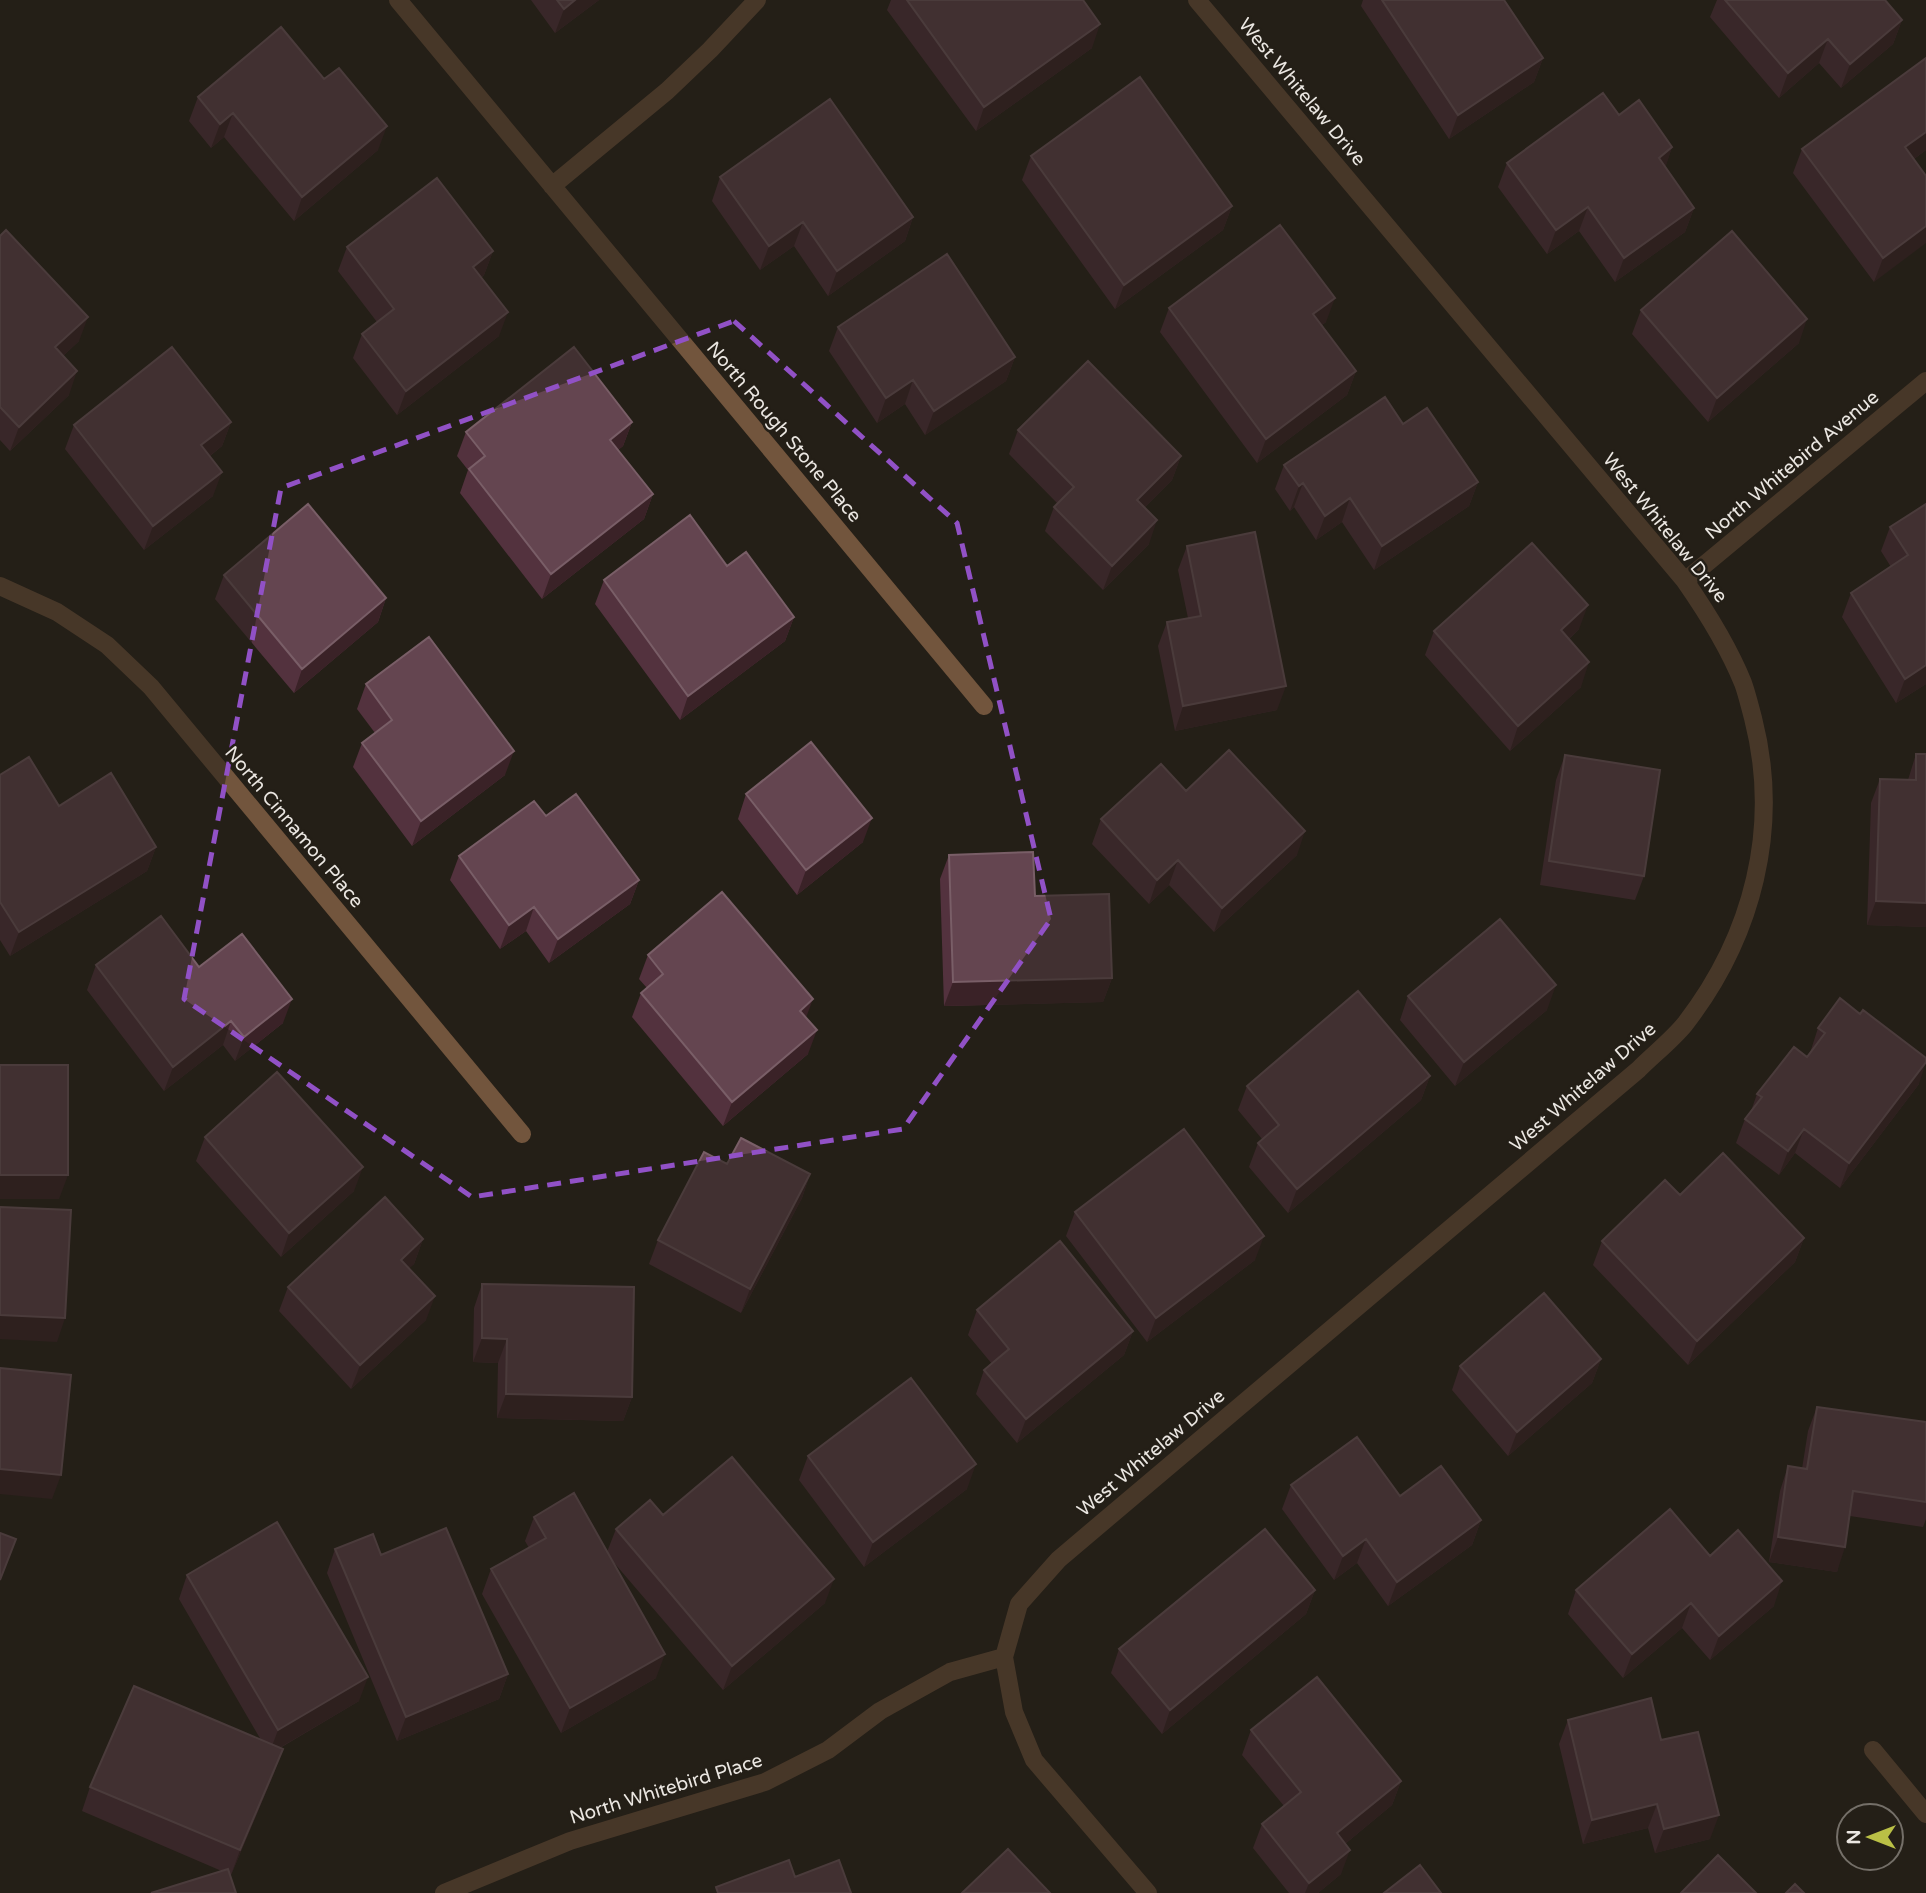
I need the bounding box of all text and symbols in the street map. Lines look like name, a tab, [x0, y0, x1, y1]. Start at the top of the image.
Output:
street label: West Whitelaw Drive	[1234, 14, 1370, 170]
street label: North Rough Stone Place	[702, 337, 866, 527]
street label: North Whitebird Avenue	[1701, 386, 1883, 544]
street label: West Whitelaw Drive	[1598, 449, 1732, 607]
street label: North Cinnamon Place	[220, 742, 368, 912]
street label: West Whitelaw Drive	[1506, 1018, 1660, 1156]
street label: West Whitelaw Drive	[1073, 1385, 1229, 1521]
street label: North Whitebird Place	[567, 1749, 765, 1829]
north arrow	[1835, 1802, 1905, 1872]
text: N	[1843, 1829, 1865, 1845]

